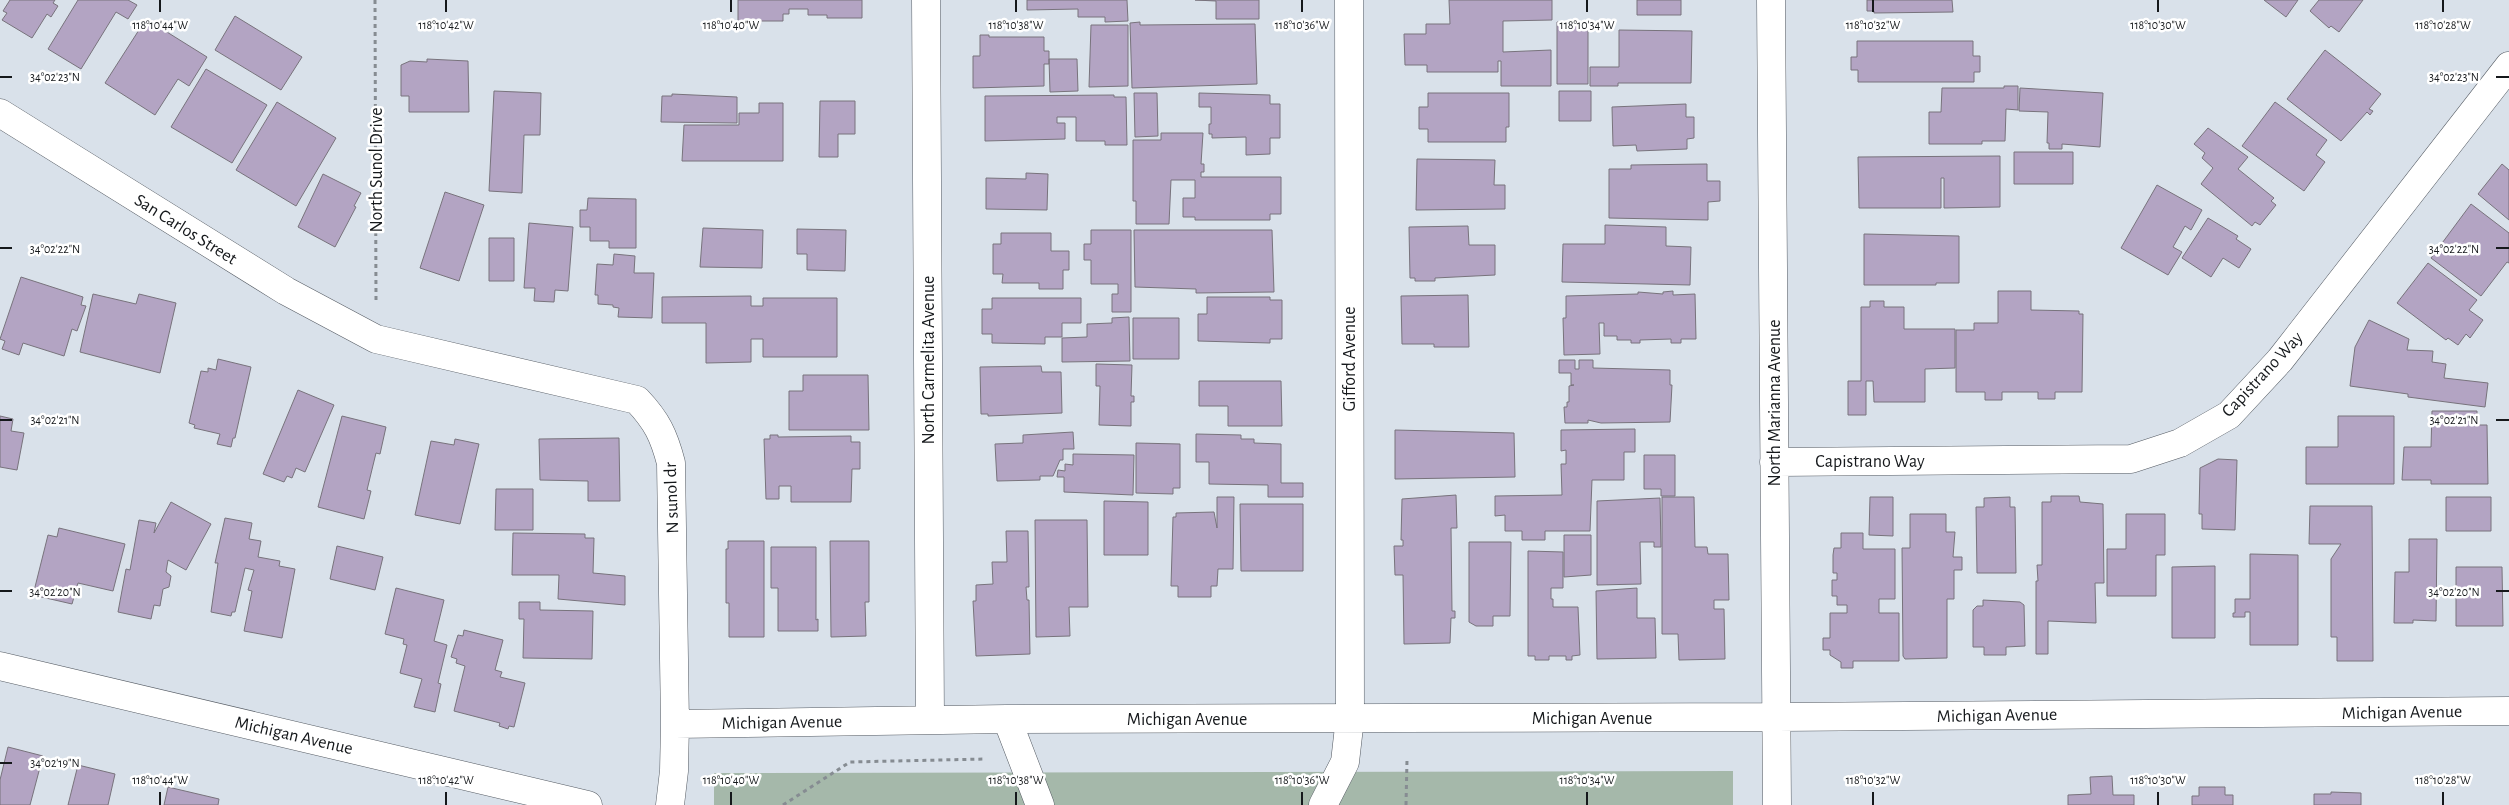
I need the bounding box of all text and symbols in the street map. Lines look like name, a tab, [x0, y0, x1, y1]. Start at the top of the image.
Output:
text: 118°10'44"W	[132, 19, 188, 31]
text: 118°10'42"W	[418, 19, 474, 31]
text: 118°10'40"W	[703, 19, 759, 31]
text: 118°10'38"W	[989, 19, 1044, 31]
text: 118°10'36"W	[1275, 19, 1330, 31]
text: 118°10'34"W	[1560, 19, 1615, 31]
text: 118°10'32"W	[1846, 19, 1901, 31]
text: 118°10'30"W	[2130, 19, 2186, 31]
text: 118°10'28"W	[2415, 19, 2471, 31]
text: 34°02'23"N	[30, 71, 80, 83]
text: 34°02'23"N	[2429, 71, 2479, 83]
street label: North Sunol Drive	[368, 108, 386, 232]
street label: San Carlos Street	[131, 191, 240, 269]
text: 34°02'22"N	[30, 243, 80, 255]
text: 34°02'22"N	[2429, 243, 2479, 255]
street label: North Carmelita Avenue	[920, 276, 938, 444]
street label: Gifford Avenue	[1341, 307, 1359, 411]
street label: North Marianna Avenue	[1766, 319, 1784, 487]
street label: Capistrano Way	[2219, 328, 2307, 421]
text: 34°02'21"N	[30, 414, 80, 426]
text: 34°02'21"N	[2429, 414, 2479, 426]
street label: Capistrano Way	[1815, 453, 1925, 471]
street label: N sunol dr	[662, 462, 682, 534]
text: 34°02'20"N	[29, 586, 81, 598]
text: 34°02'20"N	[2428, 586, 2480, 598]
street label: Michigan Avenue	[2342, 703, 2462, 723]
street label: Michigan Avenue	[1937, 706, 2057, 726]
street label: Michigan Avenue	[1532, 710, 1652, 728]
street label: Michigan Avenue	[1127, 711, 1247, 729]
street label: Michigan Avenue	[722, 713, 842, 733]
street label: Michigan Avenue	[233, 714, 355, 758]
text: 34°02'19"N	[30, 757, 80, 769]
text: 118°10'44"W	[132, 774, 188, 786]
text: 118°10'42"W	[418, 774, 474, 786]
text: 118°10'40"W	[703, 774, 759, 786]
text: 118°10'38"W	[989, 774, 1044, 786]
text: 118°10'36"W	[1275, 774, 1330, 786]
text: 118°10'34"W	[1560, 774, 1615, 786]
text: 118°10'32"W	[1846, 774, 1901, 786]
text: 118°10'30"W	[2130, 774, 2186, 786]
text: 118°10'28"W	[2415, 774, 2471, 786]

